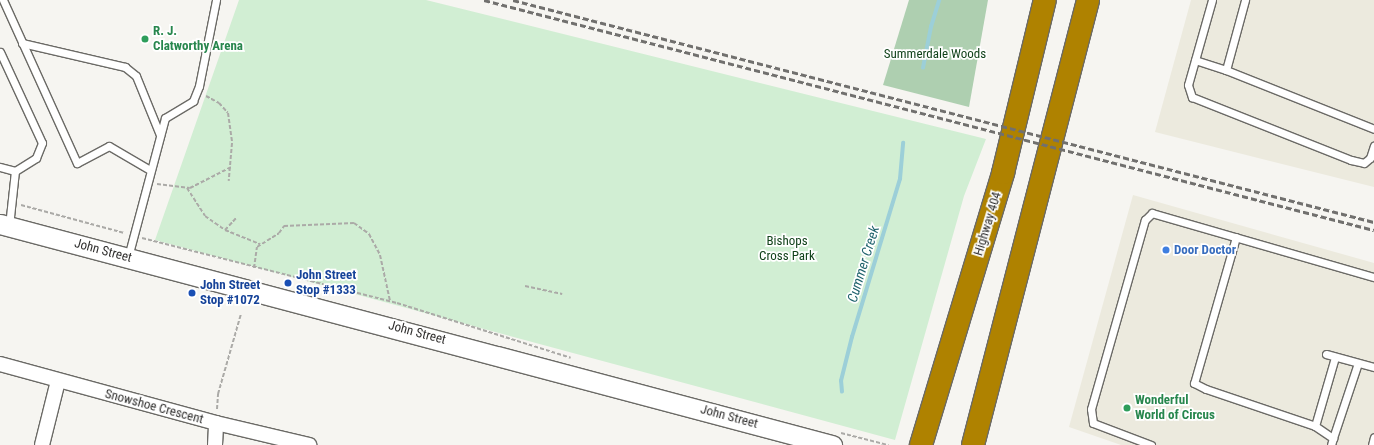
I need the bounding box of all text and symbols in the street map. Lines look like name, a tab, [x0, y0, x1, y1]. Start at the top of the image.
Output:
place label: R. J. Clatworthy Arena	[153, 24, 243, 55]
marker: R. J. Clatworthy Arena	[140, 34, 150, 44]
park label: Summerdale Woods	[884, 46, 986, 62]
street label: Highway 404	[971, 190, 1005, 258]
water label: Cummer Creek	[843, 224, 883, 304]
park label: Bishops Cross Park	[759, 234, 815, 265]
street label: John Street	[73, 236, 133, 266]
place label: Door Doctor	[1174, 242, 1236, 258]
marker: Door Doctor	[1161, 245, 1171, 255]
place label: John Street Stop #1333	[296, 268, 356, 299]
place label: John Street Stop #1072	[200, 278, 260, 309]
marker: John Street Stop #1333	[283, 278, 293, 288]
marker: John Street Stop #1072	[187, 288, 197, 298]
street label: John Street	[387, 318, 447, 348]
street label: Snowshoe Crescent	[103, 386, 205, 428]
place label: Wonderful World of Circus	[1135, 393, 1215, 424]
street label: John Street	[699, 402, 759, 432]
marker: Wonderful World of Circus	[1122, 403, 1132, 413]

